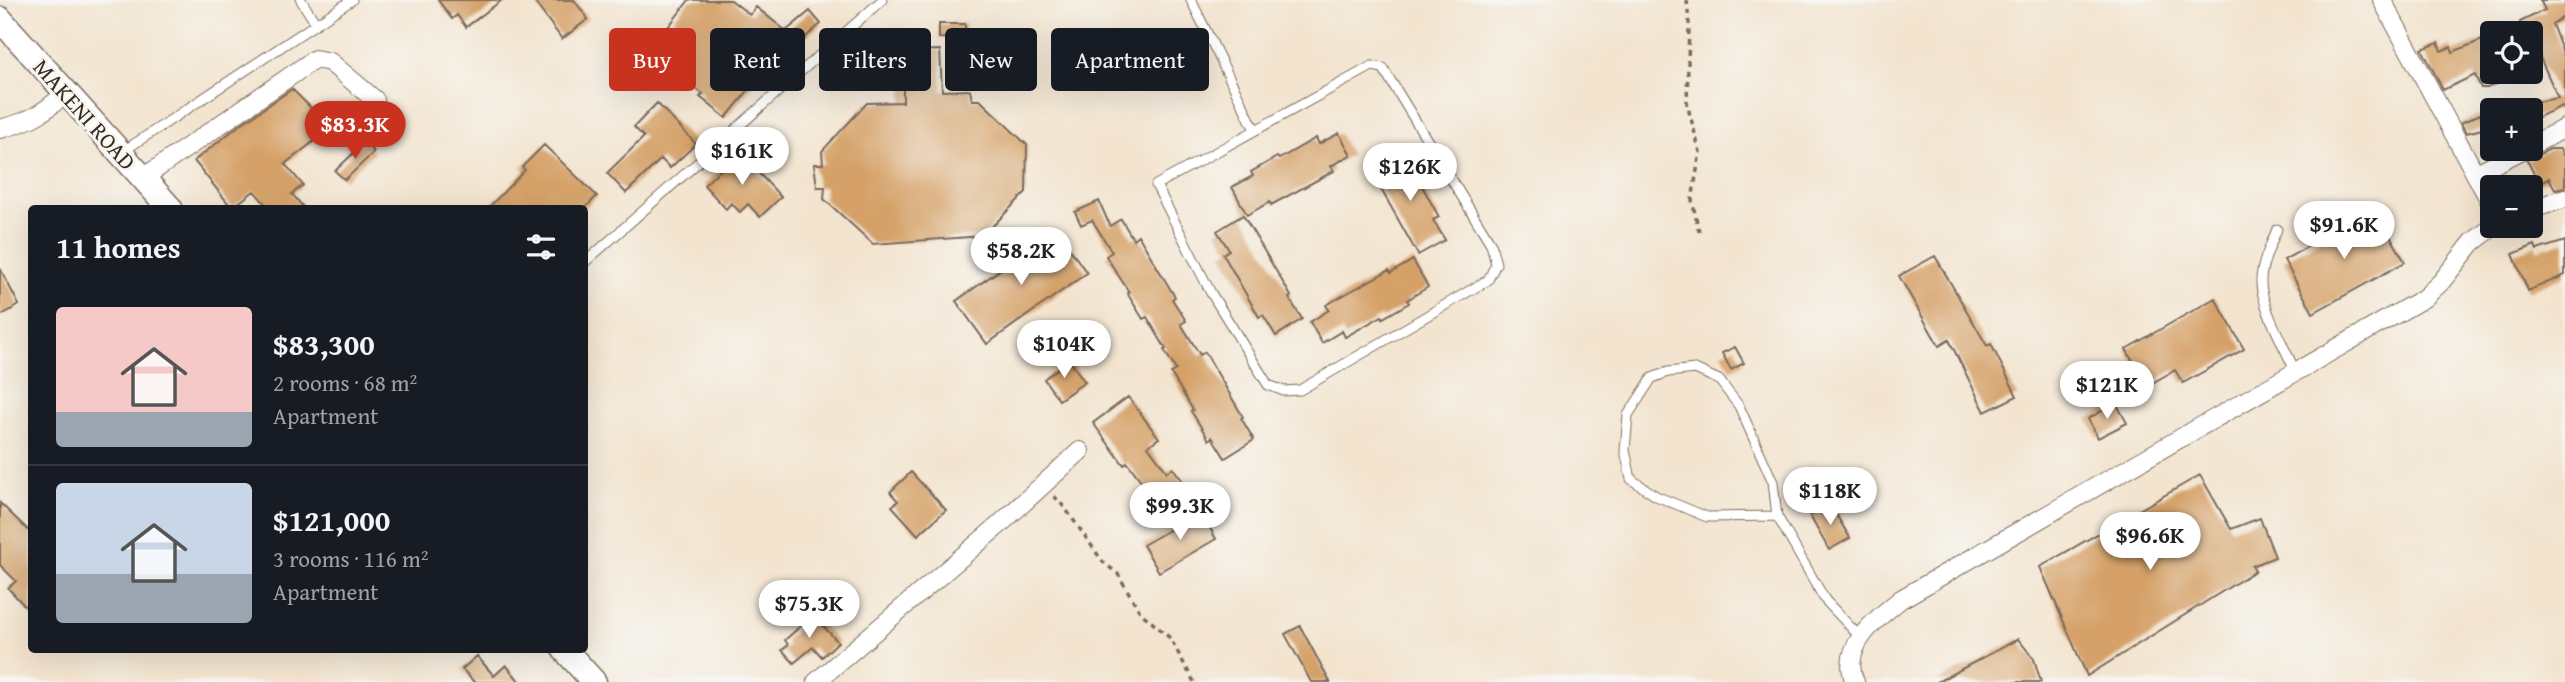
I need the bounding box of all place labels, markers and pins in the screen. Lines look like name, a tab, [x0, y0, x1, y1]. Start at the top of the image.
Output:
pin: $83.3K	[298, 102, 412, 161]
pin: $161K	[693, 128, 791, 187]
pin: $126K	[1361, 144, 1459, 203]
pin: $91.6K	[2287, 202, 2401, 261]
pin: $58.2K	[964, 228, 1078, 287]
pin: $104K	[1015, 320, 1113, 380]
pin: $121K	[2058, 362, 2156, 421]
pin: $118K	[1781, 468, 1879, 527]
pin: $99.3K	[1123, 482, 1237, 542]
pin: $96.6K	[2093, 512, 2207, 572]
pin: $75.3K	[752, 580, 866, 640]

